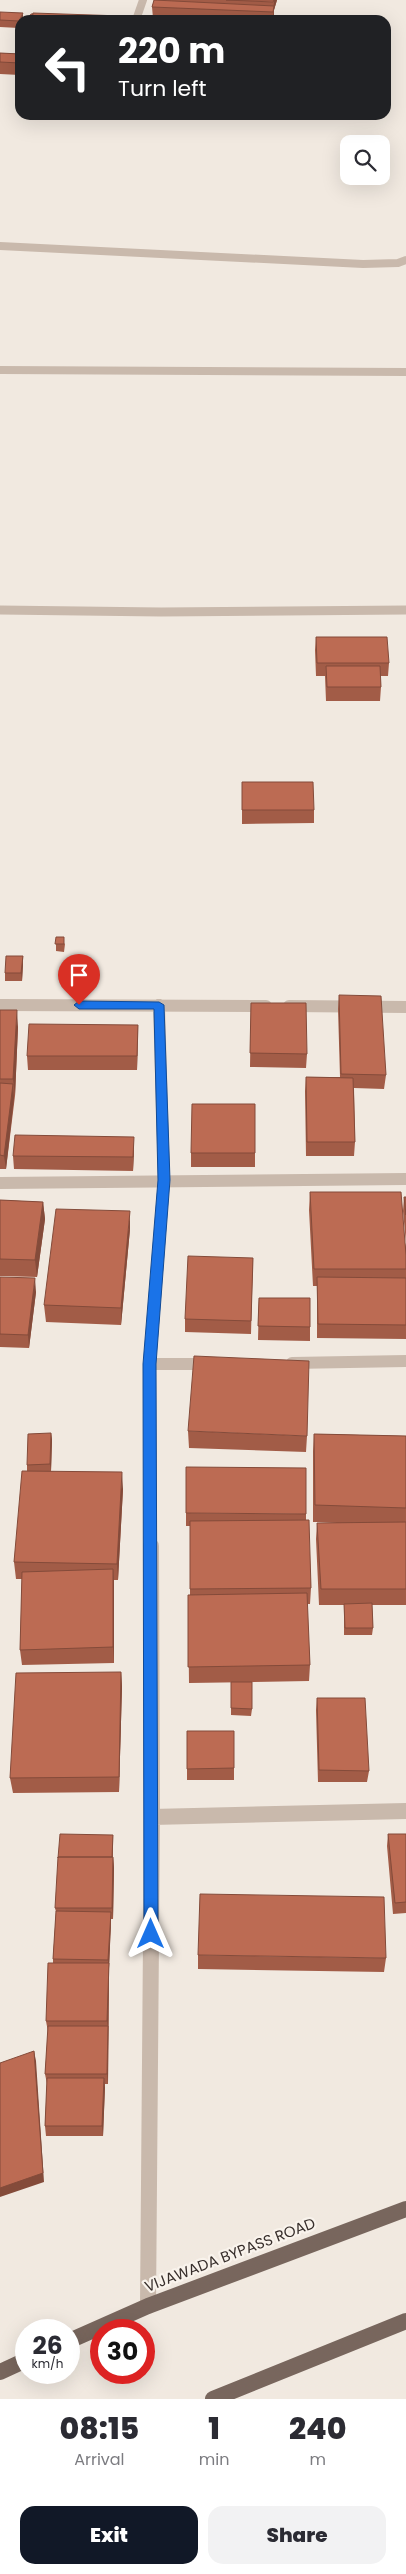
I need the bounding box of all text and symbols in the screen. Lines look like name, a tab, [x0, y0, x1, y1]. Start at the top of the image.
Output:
text: 220 m	[118, 26, 225, 75]
icon: left	[35, 35, 100, 100]
text: Turn left	[118, 73, 206, 104]
map controls	[340, 135, 390, 185]
button: search	[340, 135, 390, 185]
pin	[58, 954, 100, 1005]
icon: arrive	[65, 961, 93, 989]
position arrow	[124, 1907, 176, 1959]
street label: VIJAWADA BYPASS ROAD	[141, 2212, 318, 2297]
speed limit sign: 30	[90, 2319, 155, 2384]
text: 26	[32, 2328, 63, 2363]
text: km/h	[32, 2355, 63, 2372]
text: 08:15	[60, 2407, 139, 2450]
text: 1	[208, 2407, 220, 2450]
text: 240	[289, 2407, 346, 2450]
text: Arrival	[74, 2448, 125, 2471]
text: min	[199, 2448, 229, 2471]
text: m	[309, 2448, 326, 2471]
button: Exit	[20, 2506, 198, 2564]
button: Share	[208, 2506, 386, 2564]

